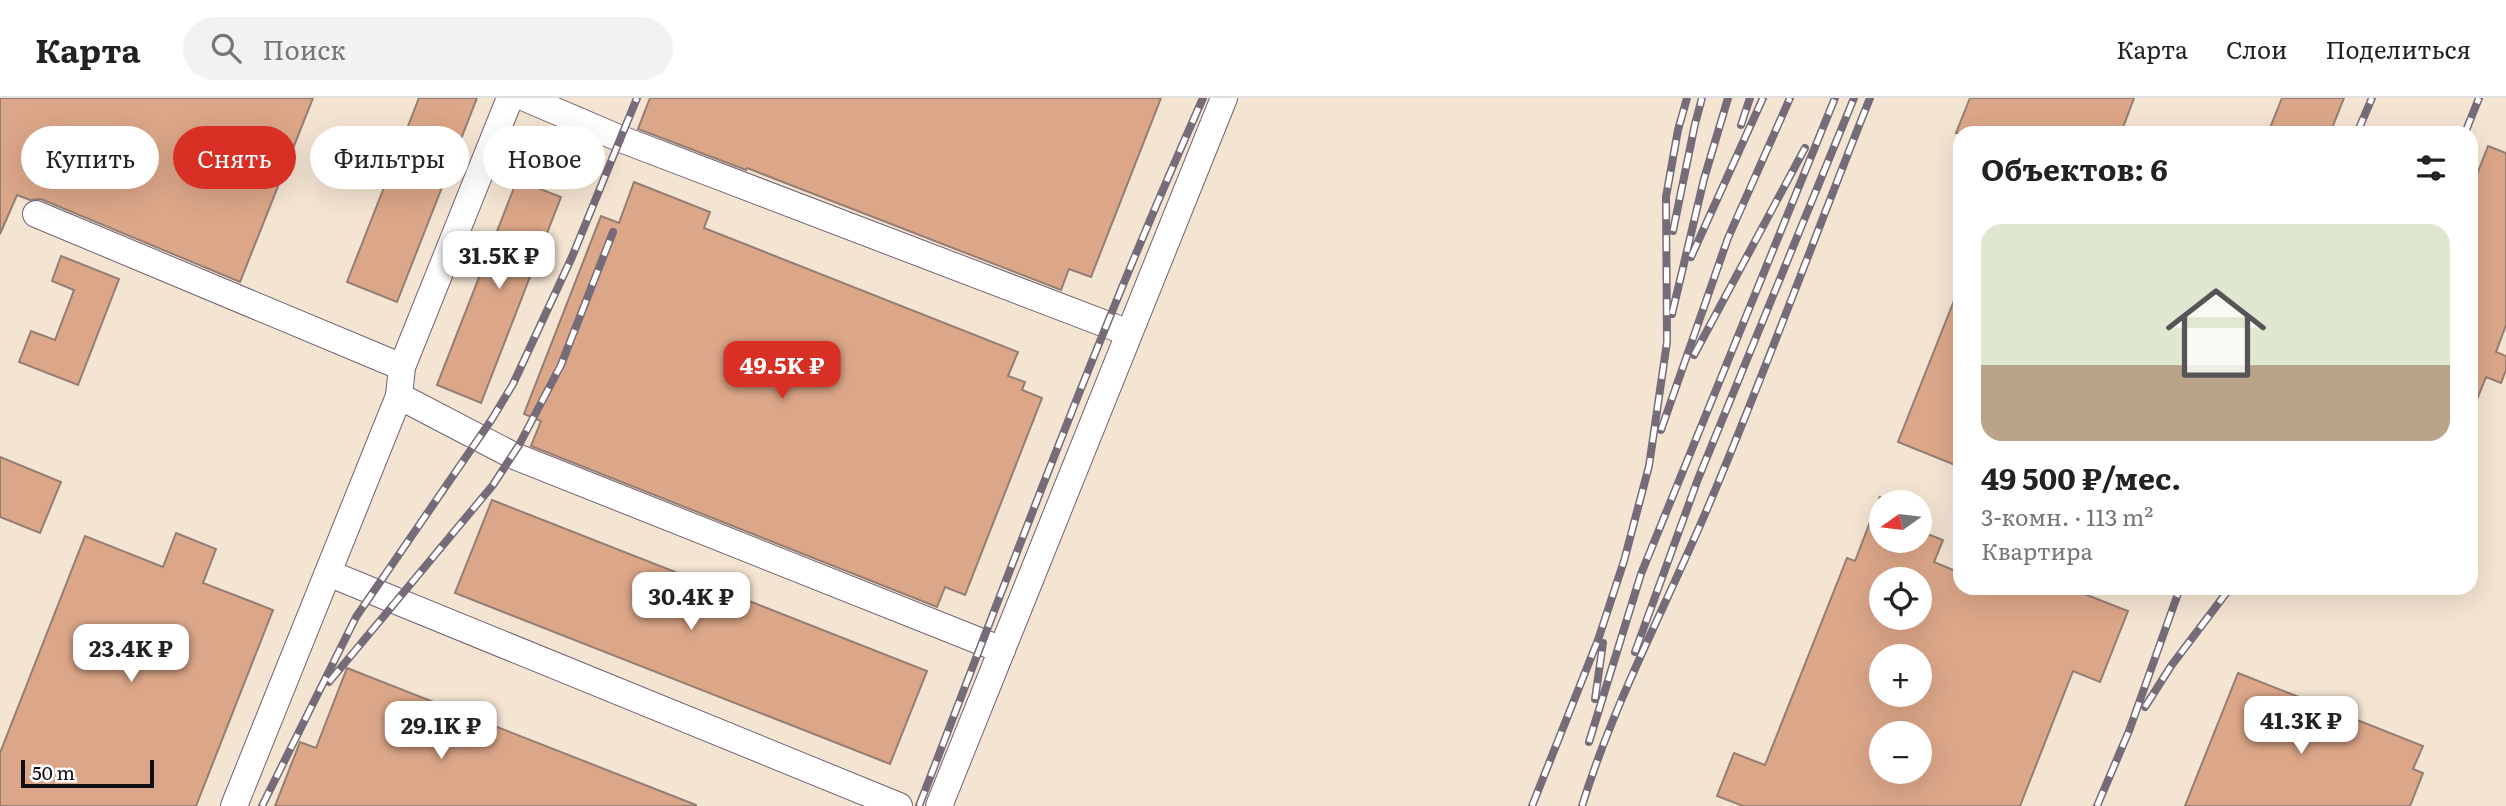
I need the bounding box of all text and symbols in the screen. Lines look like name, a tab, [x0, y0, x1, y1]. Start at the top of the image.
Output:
search box	[183, 17, 673, 80]
text: Карта	[35, 24, 141, 73]
icon: search	[207, 29, 245, 67]
text: Поиск	[263, 29, 346, 68]
text: Карта	[2116, 31, 2188, 66]
text: Слои	[2226, 31, 2287, 66]
text: Поделиться	[2325, 31, 2471, 66]
chip: Купить	[21, 126, 159, 189]
chip: Снять	[173, 126, 296, 189]
chip: Фильтры	[310, 126, 469, 189]
chip: Новое	[483, 126, 605, 189]
text: Объектов: 6	[1981, 146, 2168, 190]
icon: filters	[2412, 149, 2450, 187]
pin: 31.5K ₽	[434, 232, 564, 291]
text: 31.5K ₽	[459, 237, 539, 271]
icon: home	[2153, 270, 2279, 396]
pin: 49.5K ₽	[717, 342, 847, 401]
text: 49.5K ₽	[740, 347, 824, 381]
text: 49 500 ₽/мес.	[1981, 455, 2181, 499]
north arrow	[1869, 490, 1932, 553]
map controls	[1869, 490, 1932, 784]
text: 3-комн. · 113 m²	[1981, 499, 2153, 533]
text: Квартира	[1981, 533, 2093, 567]
button: locate	[1869, 567, 1932, 630]
pin: 30.4K ₽	[626, 573, 756, 632]
text: 30.4K ₽	[648, 578, 734, 612]
pin: 23.4K ₽	[66, 624, 196, 684]
text: 23.4K ₽	[89, 630, 173, 664]
button: +	[1869, 644, 1932, 707]
pin: 41.3K ₽	[2236, 696, 2366, 756]
pin: 29.1K ₽	[376, 702, 506, 761]
text: 41.3K ₽	[2260, 702, 2342, 736]
text: 29.1K ₽	[401, 707, 481, 741]
button: −	[1869, 721, 1932, 784]
scale bar	[21, 757, 154, 789]
text: 50 m	[32, 758, 75, 786]

